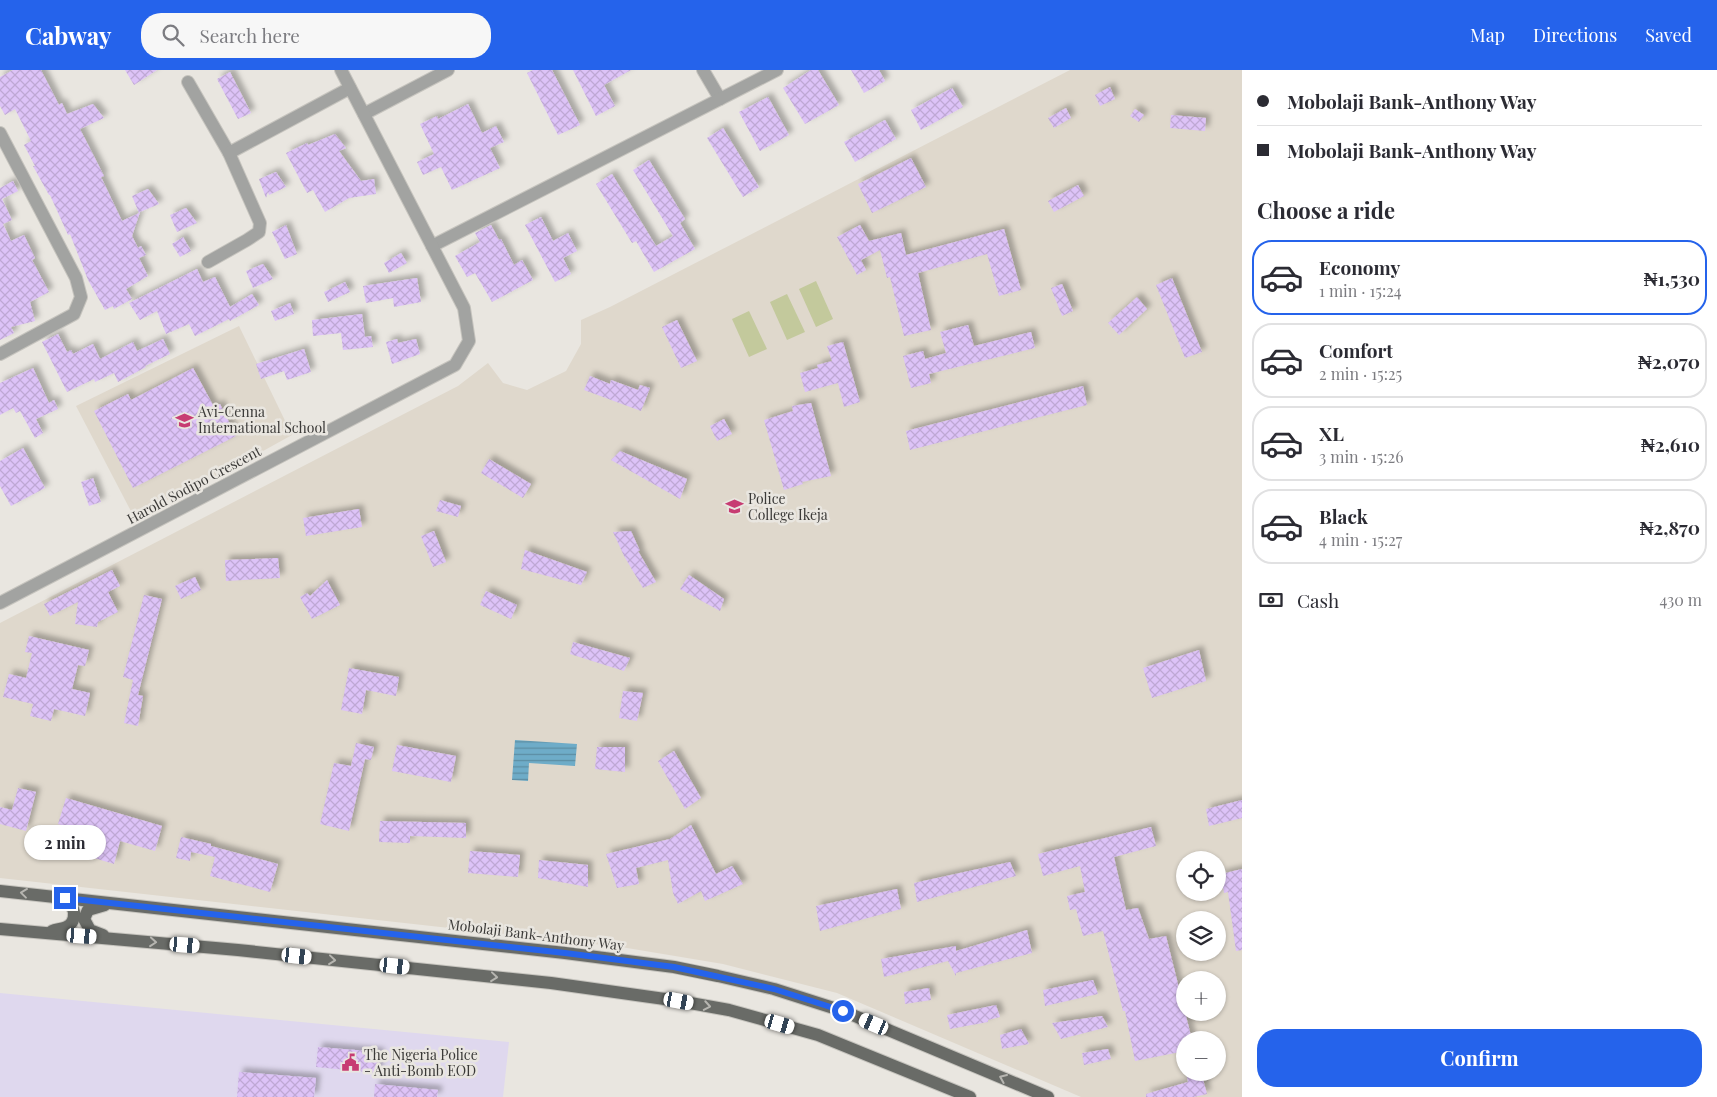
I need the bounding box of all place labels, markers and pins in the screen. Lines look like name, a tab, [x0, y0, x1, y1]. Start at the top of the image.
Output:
place label: Avi-Cenna International School	[197, 402, 326, 437]
school or university icon: Avi-Cenna International School	[174, 410, 194, 430]
place label: Police College Ikeja	[748, 489, 828, 524]
school or university icon: Police College Ikeja	[724, 497, 744, 517]
place label: The Nigeria Police - Anti-Bomb EOD	[364, 1045, 478, 1080]
public building icon: The Nigeria Police - Anti-Bomb EOD	[340, 1053, 360, 1073]

